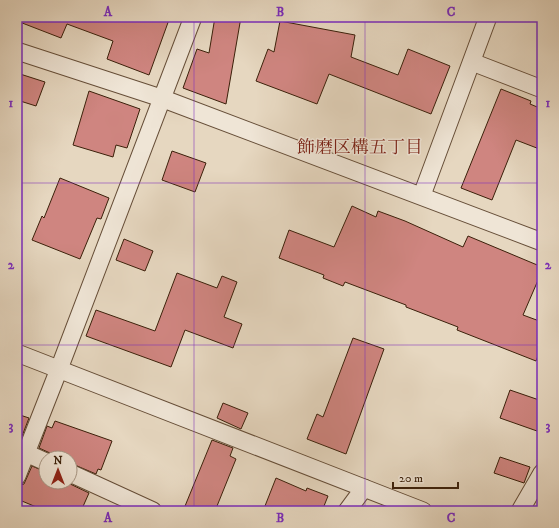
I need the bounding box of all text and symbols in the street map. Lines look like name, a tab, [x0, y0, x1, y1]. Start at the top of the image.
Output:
text: A	[103, 4, 113, 20]
text: B	[276, 4, 284, 20]
text: C	[447, 4, 456, 20]
text: 1	[9, 95, 14, 111]
text: 1	[546, 95, 551, 111]
district label: 飾磨区構五丁目	[297, 137, 423, 159]
text: 2	[8, 257, 15, 273]
text: 2	[545, 257, 552, 273]
text: 3	[9, 418, 14, 434]
text: 3	[546, 418, 551, 434]
north arrow	[38, 450, 78, 490]
text: N	[53, 454, 63, 468]
scale bar	[393, 464, 458, 490]
text: 20 m	[399, 471, 423, 486]
text: A	[103, 510, 113, 526]
text: B	[276, 510, 284, 526]
text: C	[447, 510, 456, 526]

